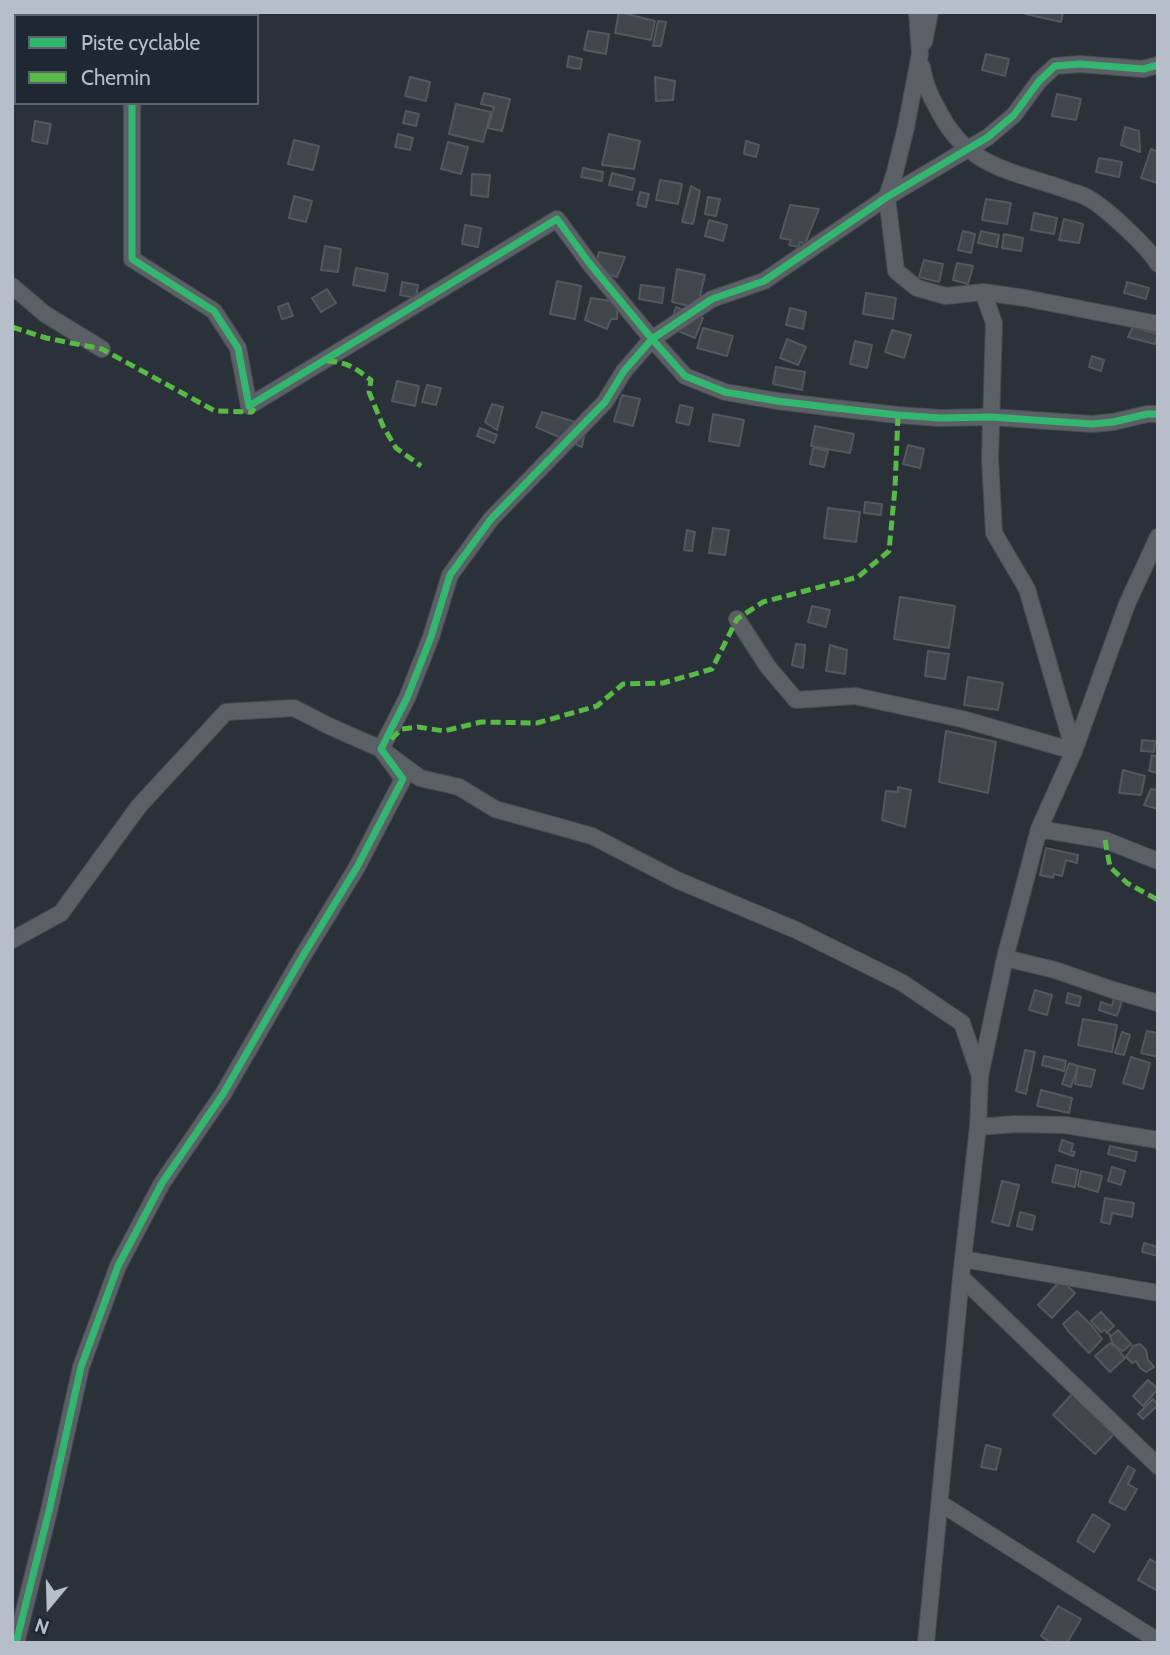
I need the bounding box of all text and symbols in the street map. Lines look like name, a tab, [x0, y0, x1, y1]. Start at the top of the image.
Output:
legend	[14, 14, 259, 105]
text: Piste cyclable	[81, 30, 200, 55]
text: Chemin	[81, 65, 151, 90]
north arrow	[14, 1571, 84, 1641]
text: N	[32, 1613, 52, 1639]

